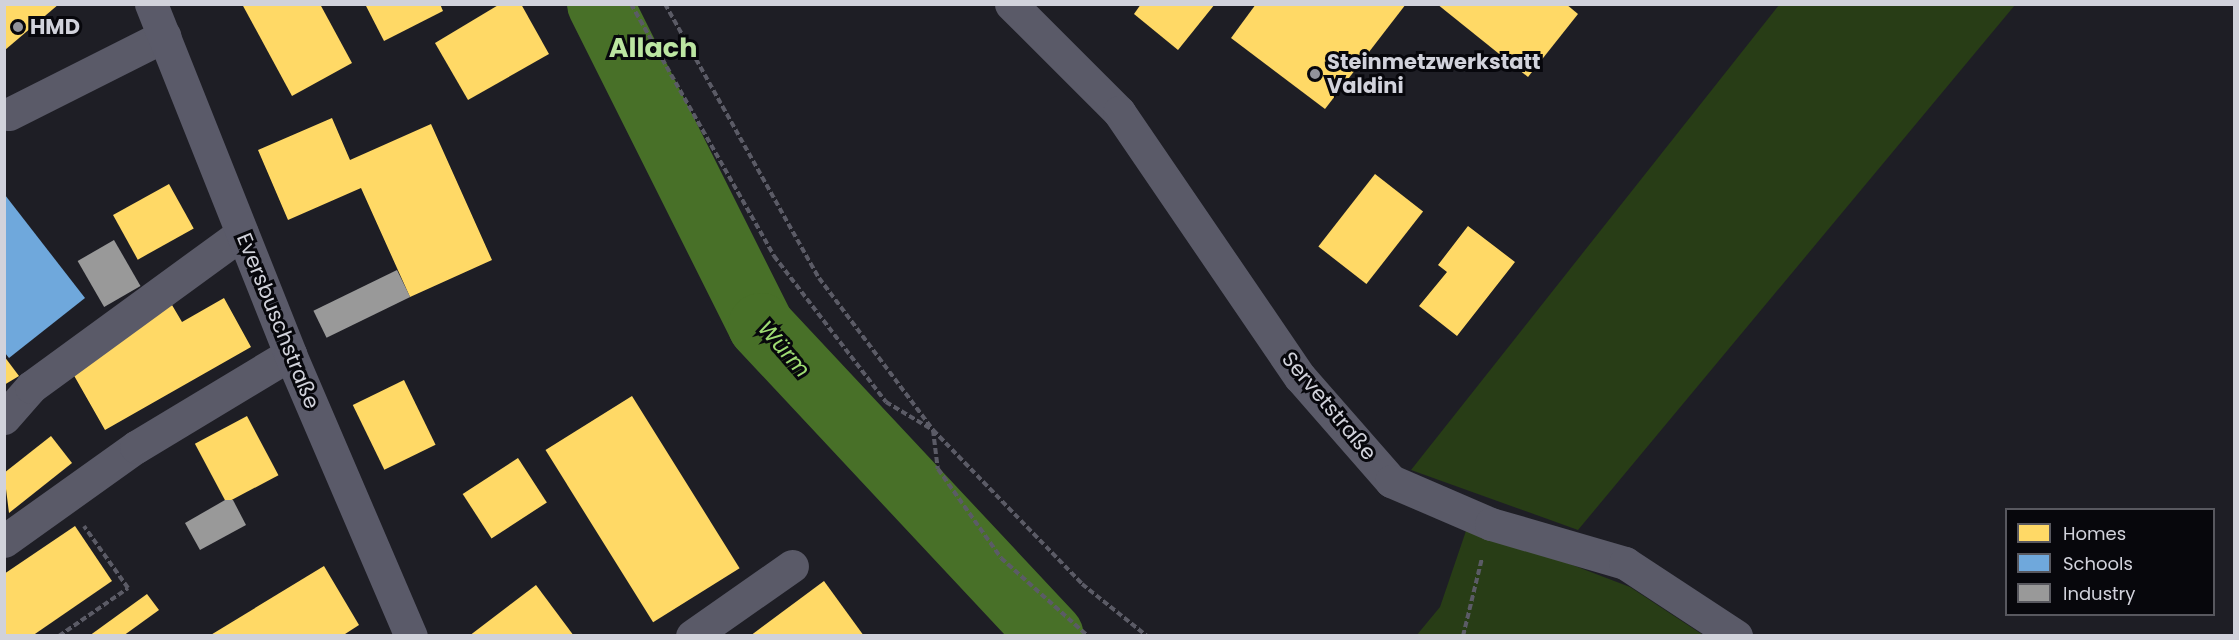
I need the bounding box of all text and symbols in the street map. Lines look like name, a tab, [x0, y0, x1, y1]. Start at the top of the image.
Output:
place label: HMD	[30, 14, 80, 40]
marker: HMD	[11, 20, 25, 34]
district label: Allach	[609, 32, 697, 64]
place label: Steinmetzwerkstatt Valdini	[1327, 49, 1540, 99]
marker: Steinmetzwerkstatt Valdini	[1308, 67, 1322, 81]
street label: Eversbuschstraße	[231, 230, 325, 412]
water label: Würm	[752, 315, 816, 383]
street label: Servetstraße	[1276, 347, 1382, 465]
legend	[2005, 508, 2215, 616]
text: Homes	[2063, 521, 2126, 546]
text: Schools	[2063, 551, 2133, 576]
text: Industry	[2063, 581, 2135, 606]

